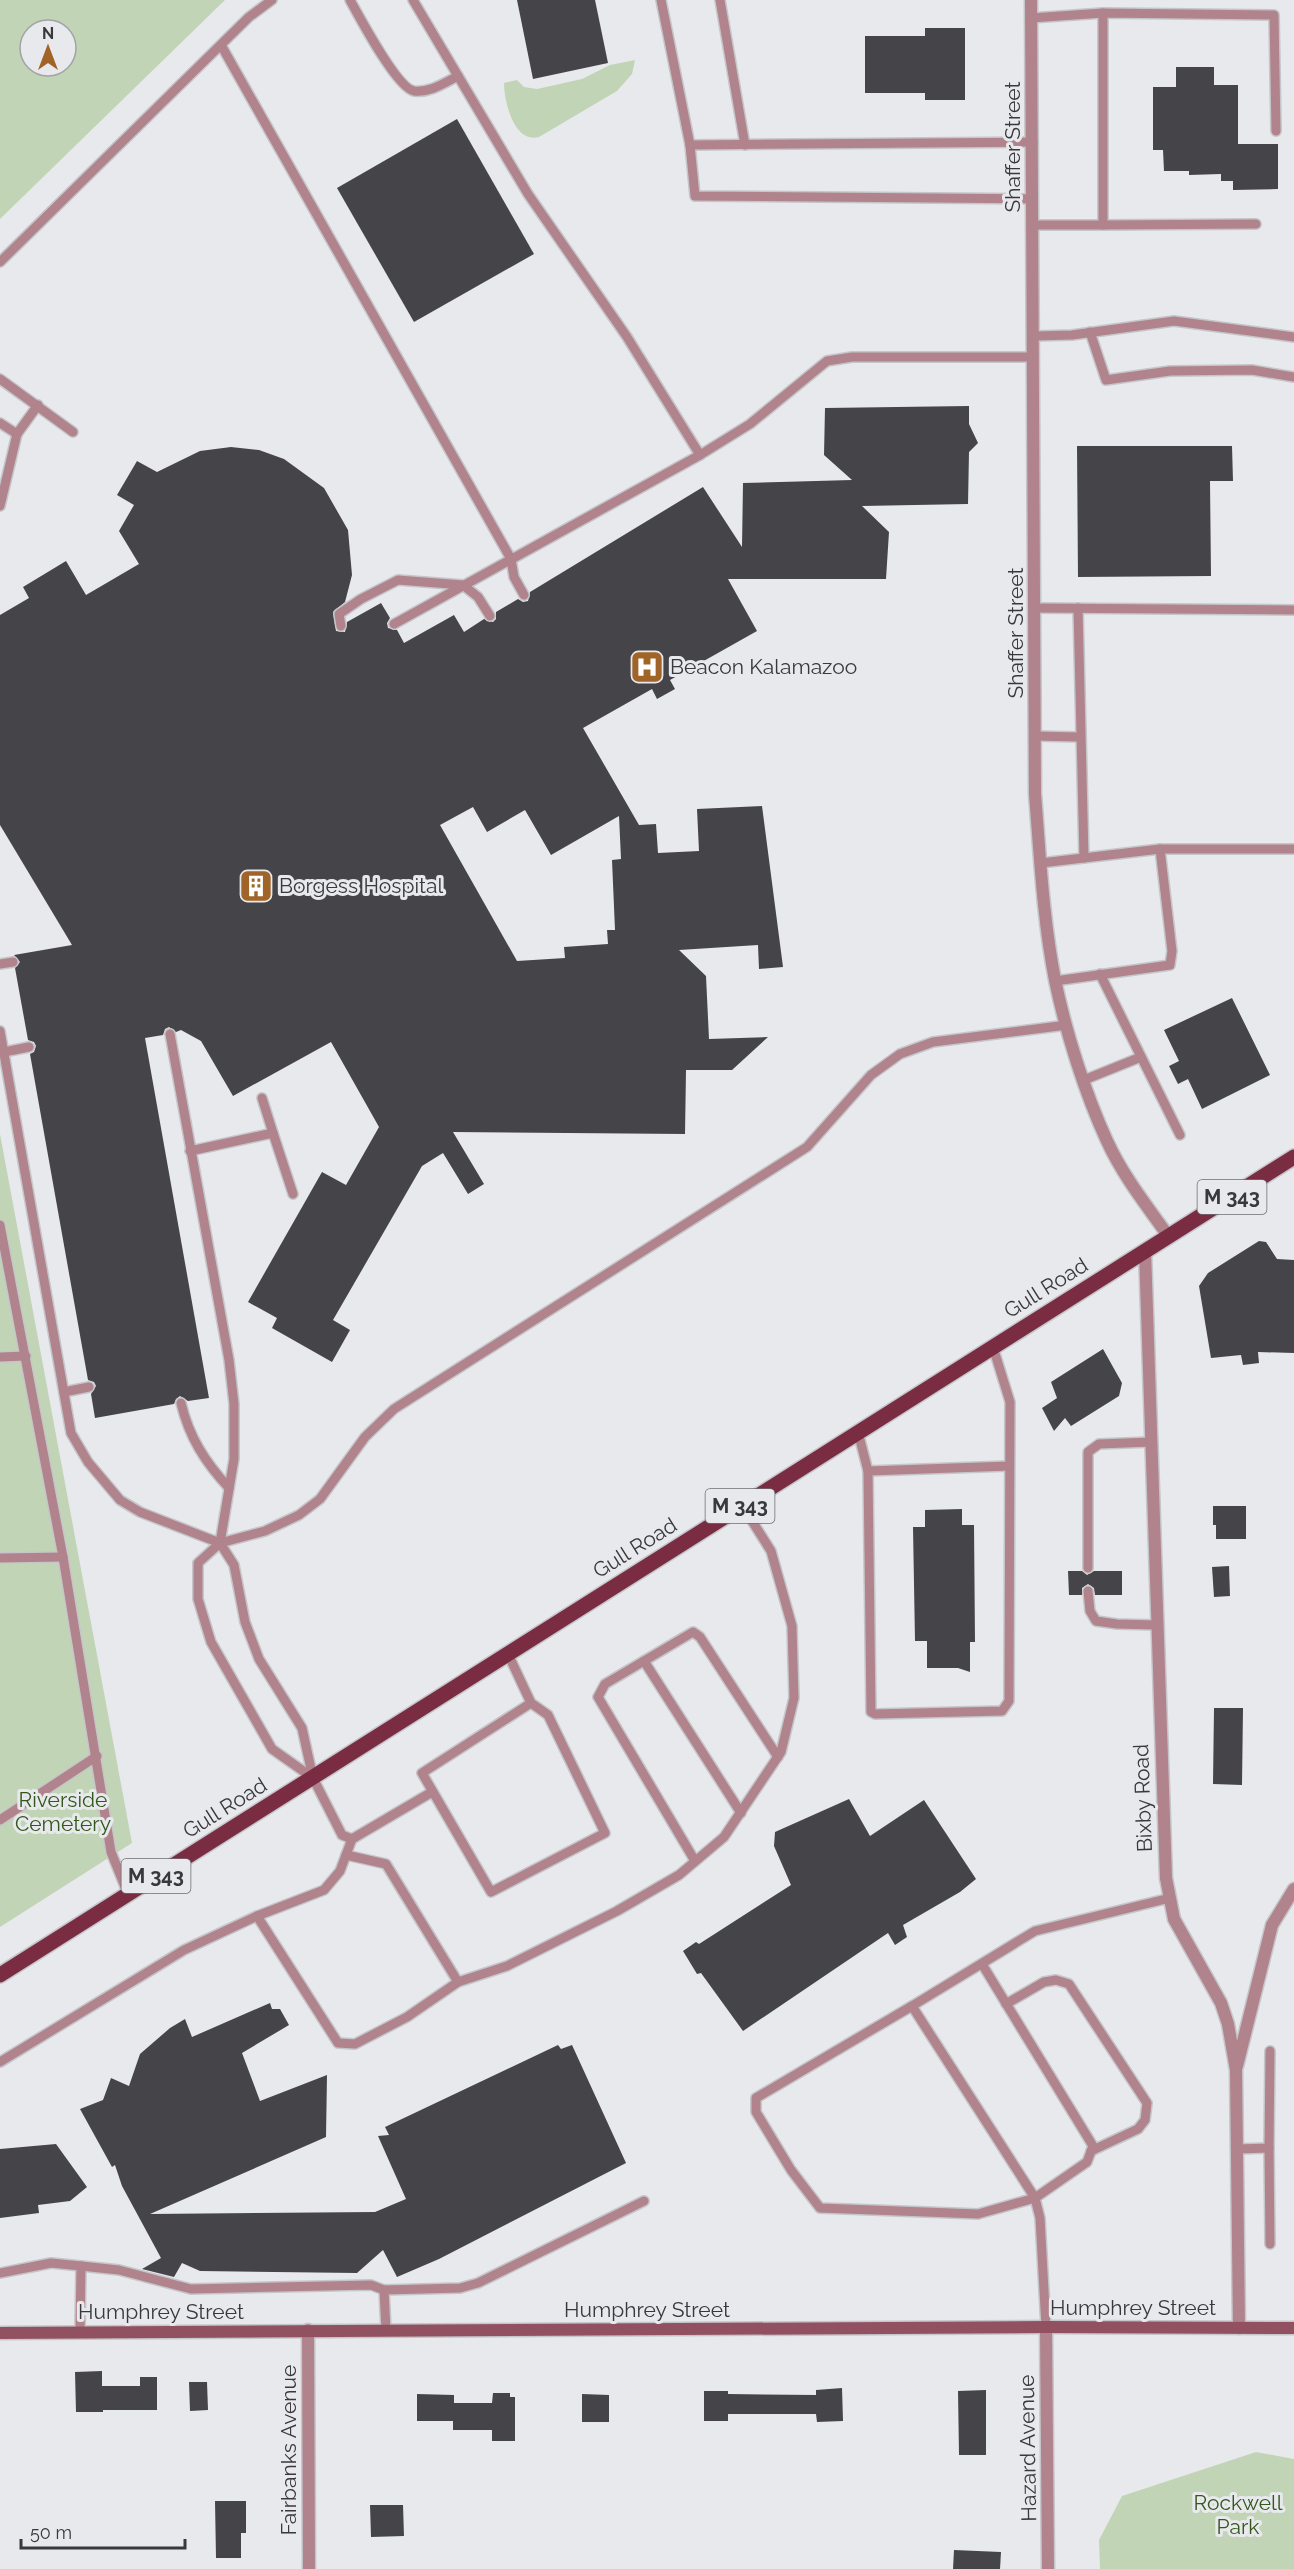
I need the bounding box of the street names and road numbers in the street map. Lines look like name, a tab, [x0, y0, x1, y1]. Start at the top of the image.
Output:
street label: Shaffer Street	[1000, 81, 1025, 213]
street label: Shaffer Street	[1003, 567, 1028, 699]
road number: M 343	[1198, 1180, 1266, 1214]
street label: Gull Road	[999, 1252, 1092, 1323]
road number: M 343	[706, 1489, 774, 1523]
street label: Gull Road	[588, 1512, 681, 1583]
street label: Bixby Road	[1128, 1743, 1157, 1853]
street label: Gull Road	[178, 1772, 271, 1843]
road number: M 343	[122, 1859, 190, 1893]
street label: Humphrey Street	[1050, 2295, 1216, 2320]
street label: Humphrey Street	[564, 2297, 730, 2322]
street label: Humphrey Street	[78, 2299, 244, 2324]
street label: Fairbanks Avenue	[276, 2365, 301, 2535]
street label: Hazard Avenue	[1014, 2374, 1041, 2522]

